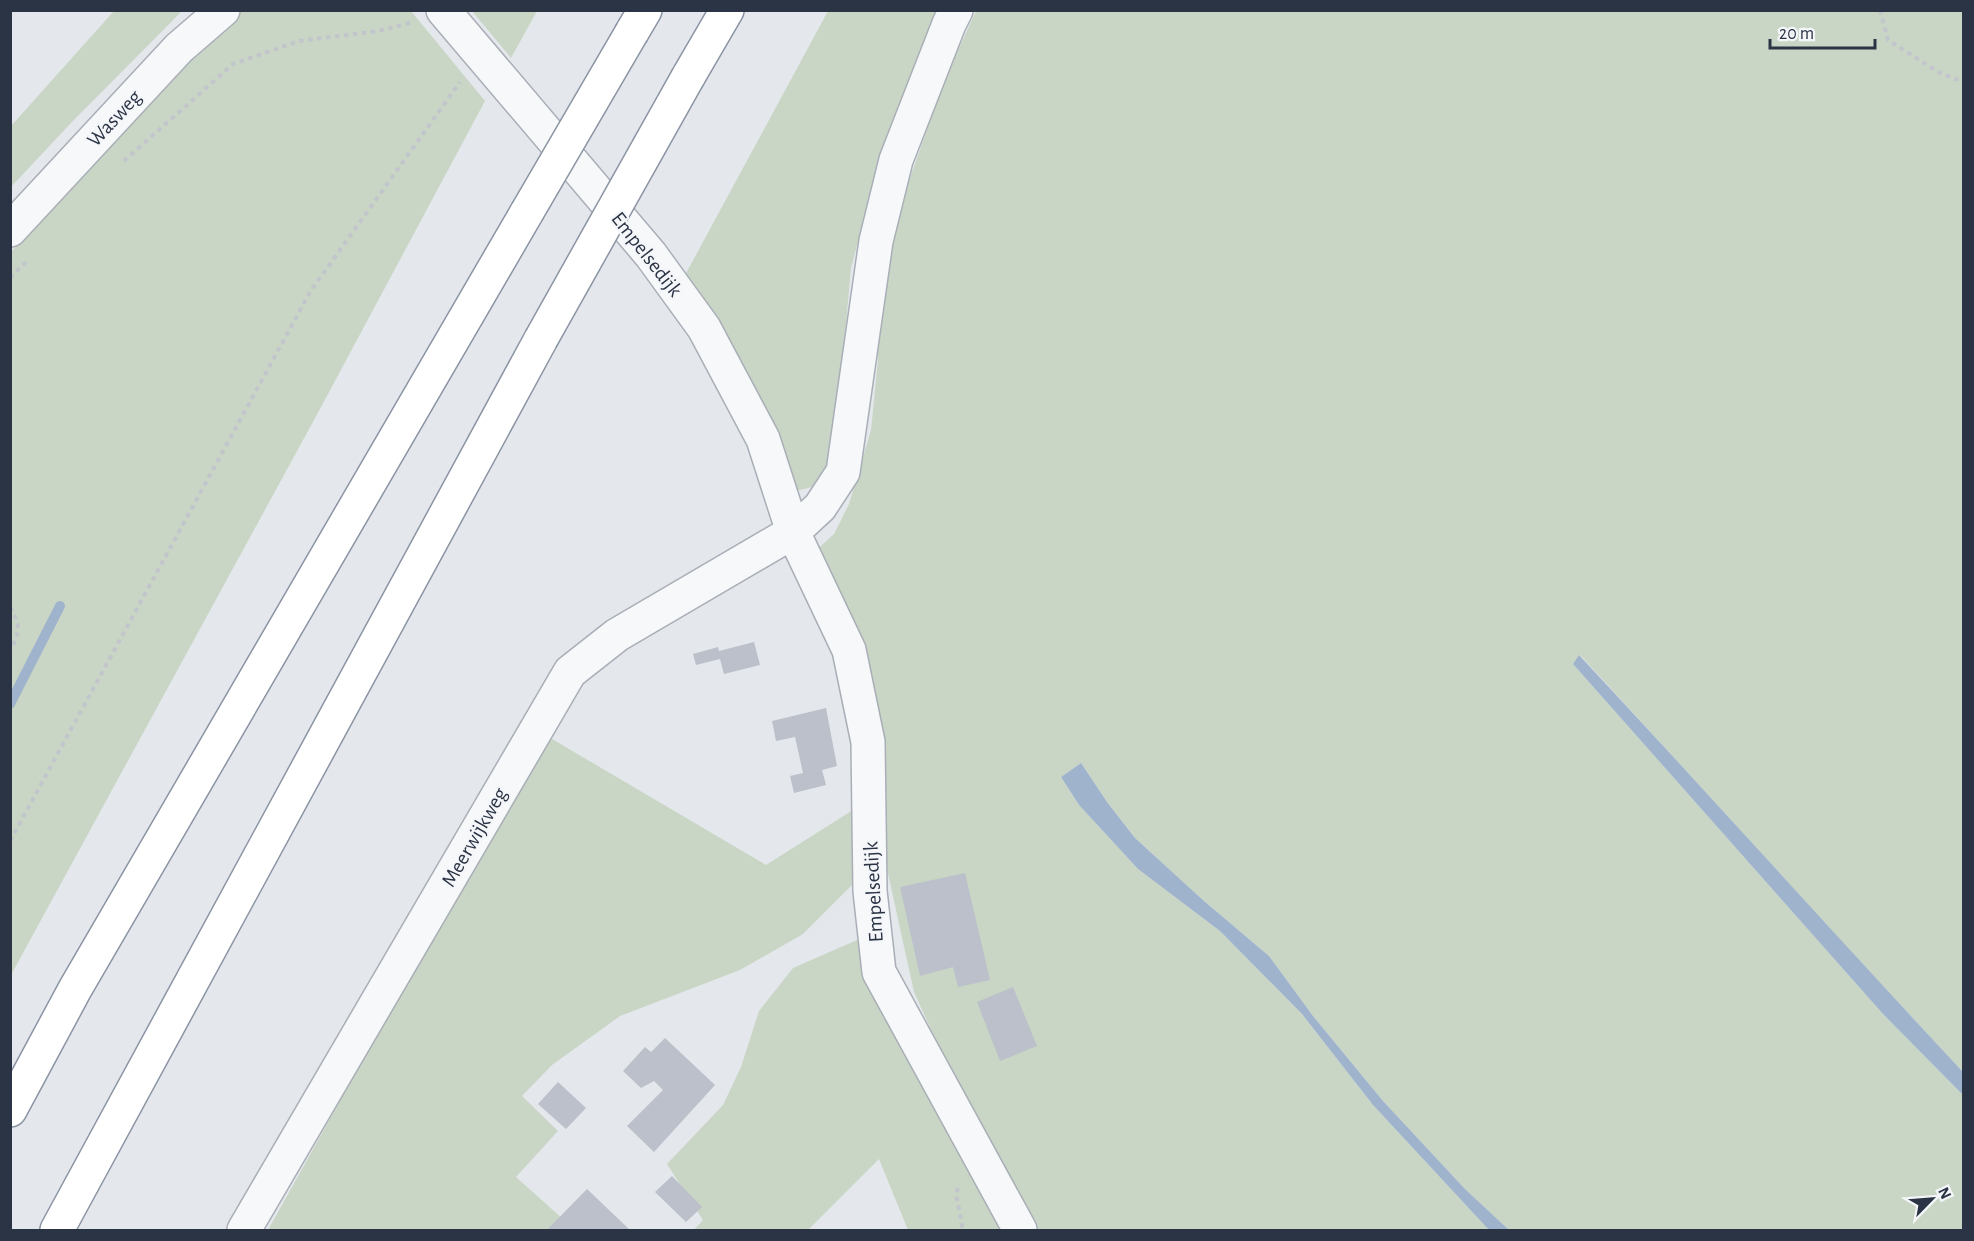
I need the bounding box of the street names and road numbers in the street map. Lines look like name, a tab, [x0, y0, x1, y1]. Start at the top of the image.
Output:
street label: Wasweg	[83, 86, 146, 151]
street label: Empelsedijk	[607, 208, 686, 301]
street label: Meerwijkweg	[438, 783, 512, 890]
street label: Empelsedijk	[860, 841, 887, 943]

